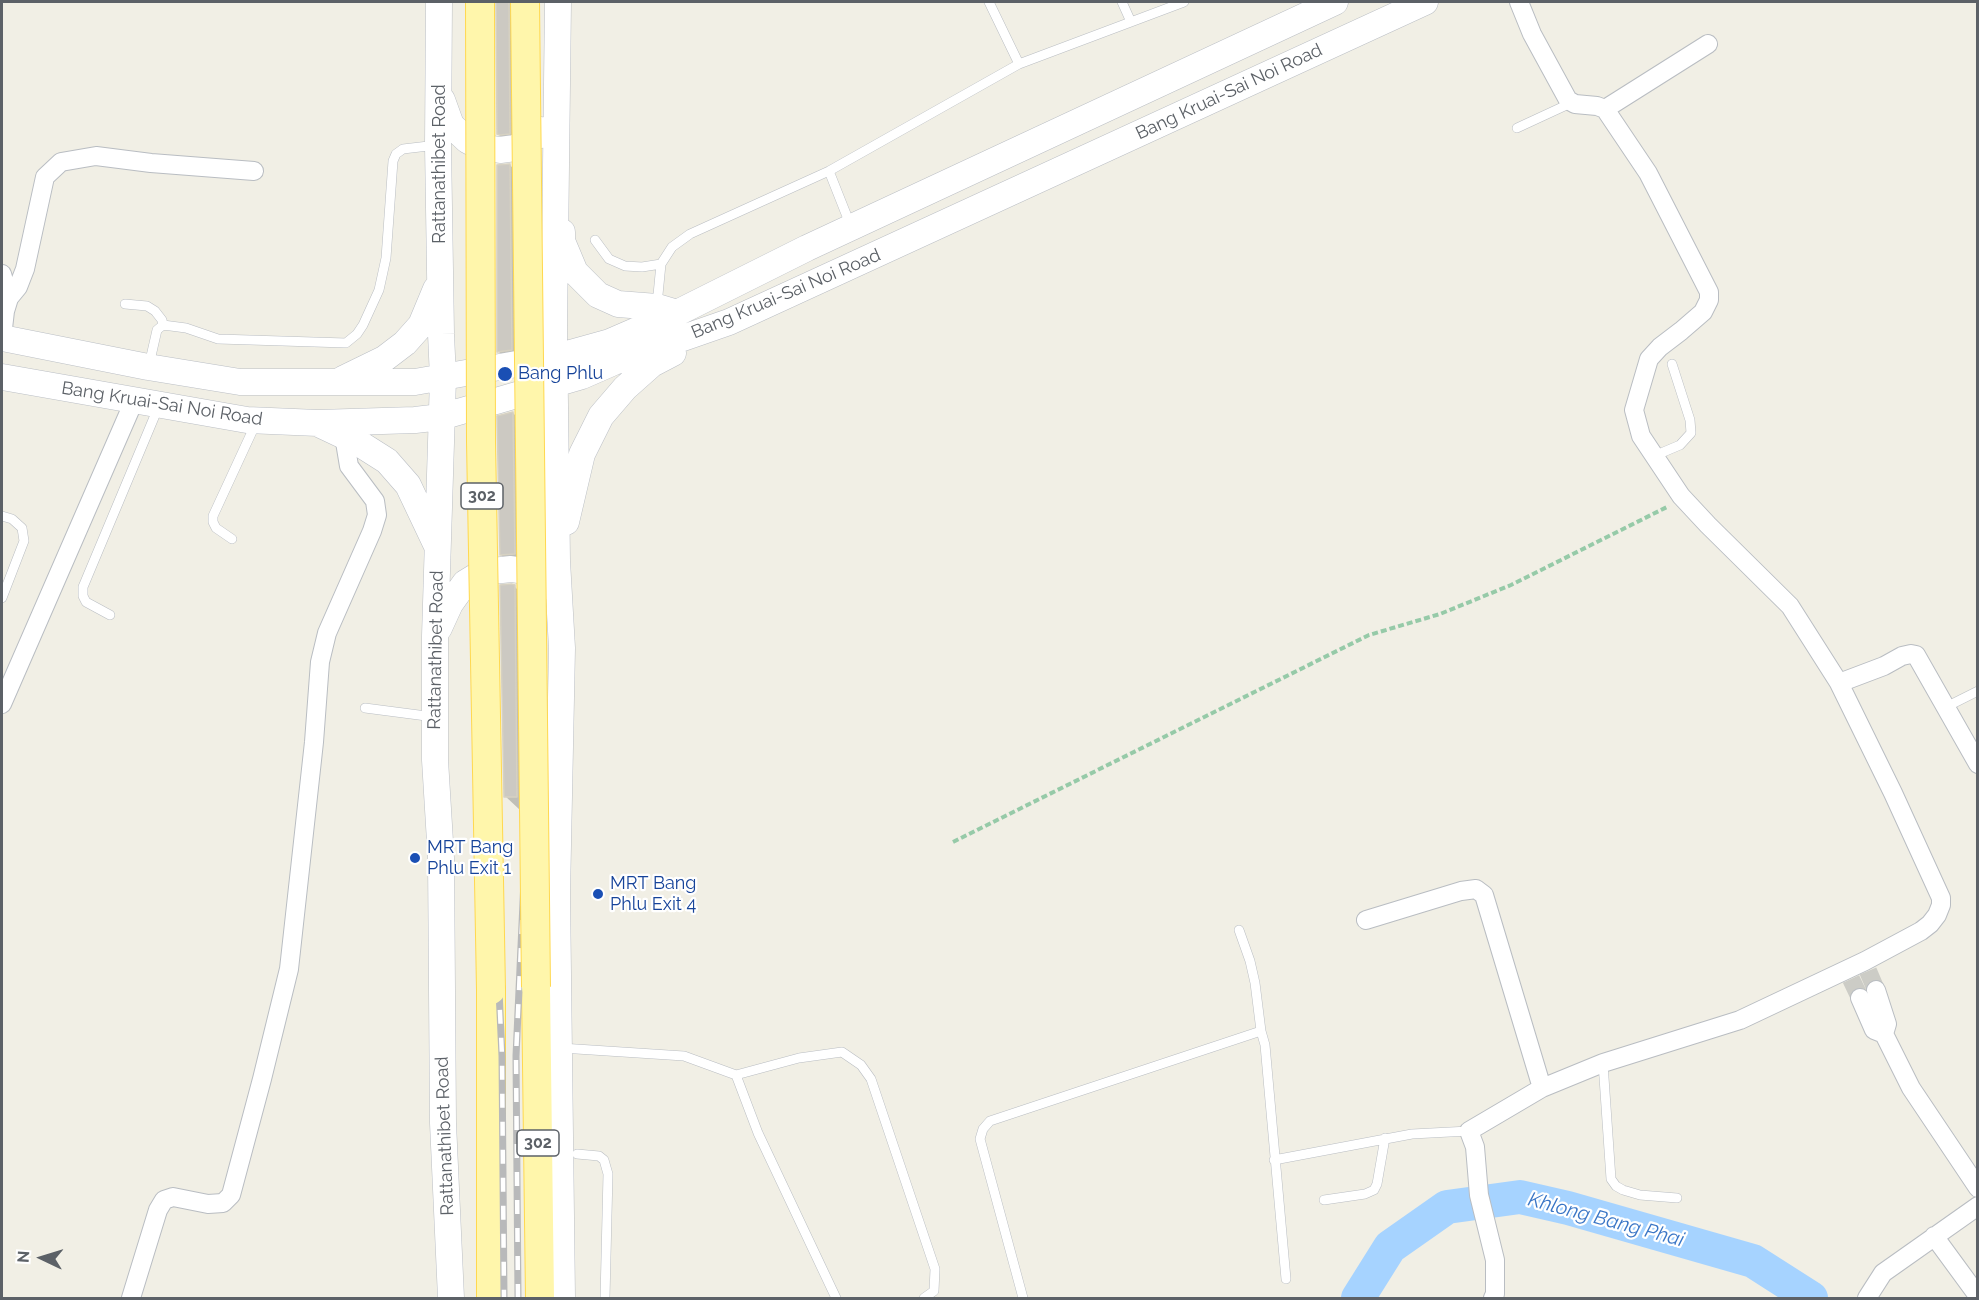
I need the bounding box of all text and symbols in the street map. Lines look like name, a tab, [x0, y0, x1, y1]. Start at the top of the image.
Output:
street label: Bang Kruai-Sai Noi Road	[1132, 39, 1326, 145]
street label: Rattanathibet Road	[429, 84, 451, 244]
street label: Bang Kruai-Sai Noi Road	[688, 244, 884, 344]
place label: Bang Phlu	[518, 363, 603, 385]
marker: Bang Phlu	[496, 365, 514, 383]
street label: Bang Kruai-Sai Noi Road	[60, 377, 264, 431]
road number: 302	[461, 483, 503, 509]
street label: Rattanathibet Road	[424, 570, 448, 730]
place label: MRT Bang Phlu Exit 1	[427, 837, 513, 880]
marker: MRT Bang Phlu Exit 1	[408, 851, 422, 865]
place label: MRT Bang Phlu Exit 4	[610, 873, 696, 916]
marker: MRT Bang Phlu Exit 4	[591, 887, 605, 901]
street label: Rattanathibet Road	[431, 1056, 459, 1216]
road number: 302	[517, 1130, 559, 1156]
water label: Khlong Bang Phai	[1525, 1188, 1687, 1252]
north arrow	[12, 1228, 72, 1288]
text: N	[14, 1250, 33, 1263]

